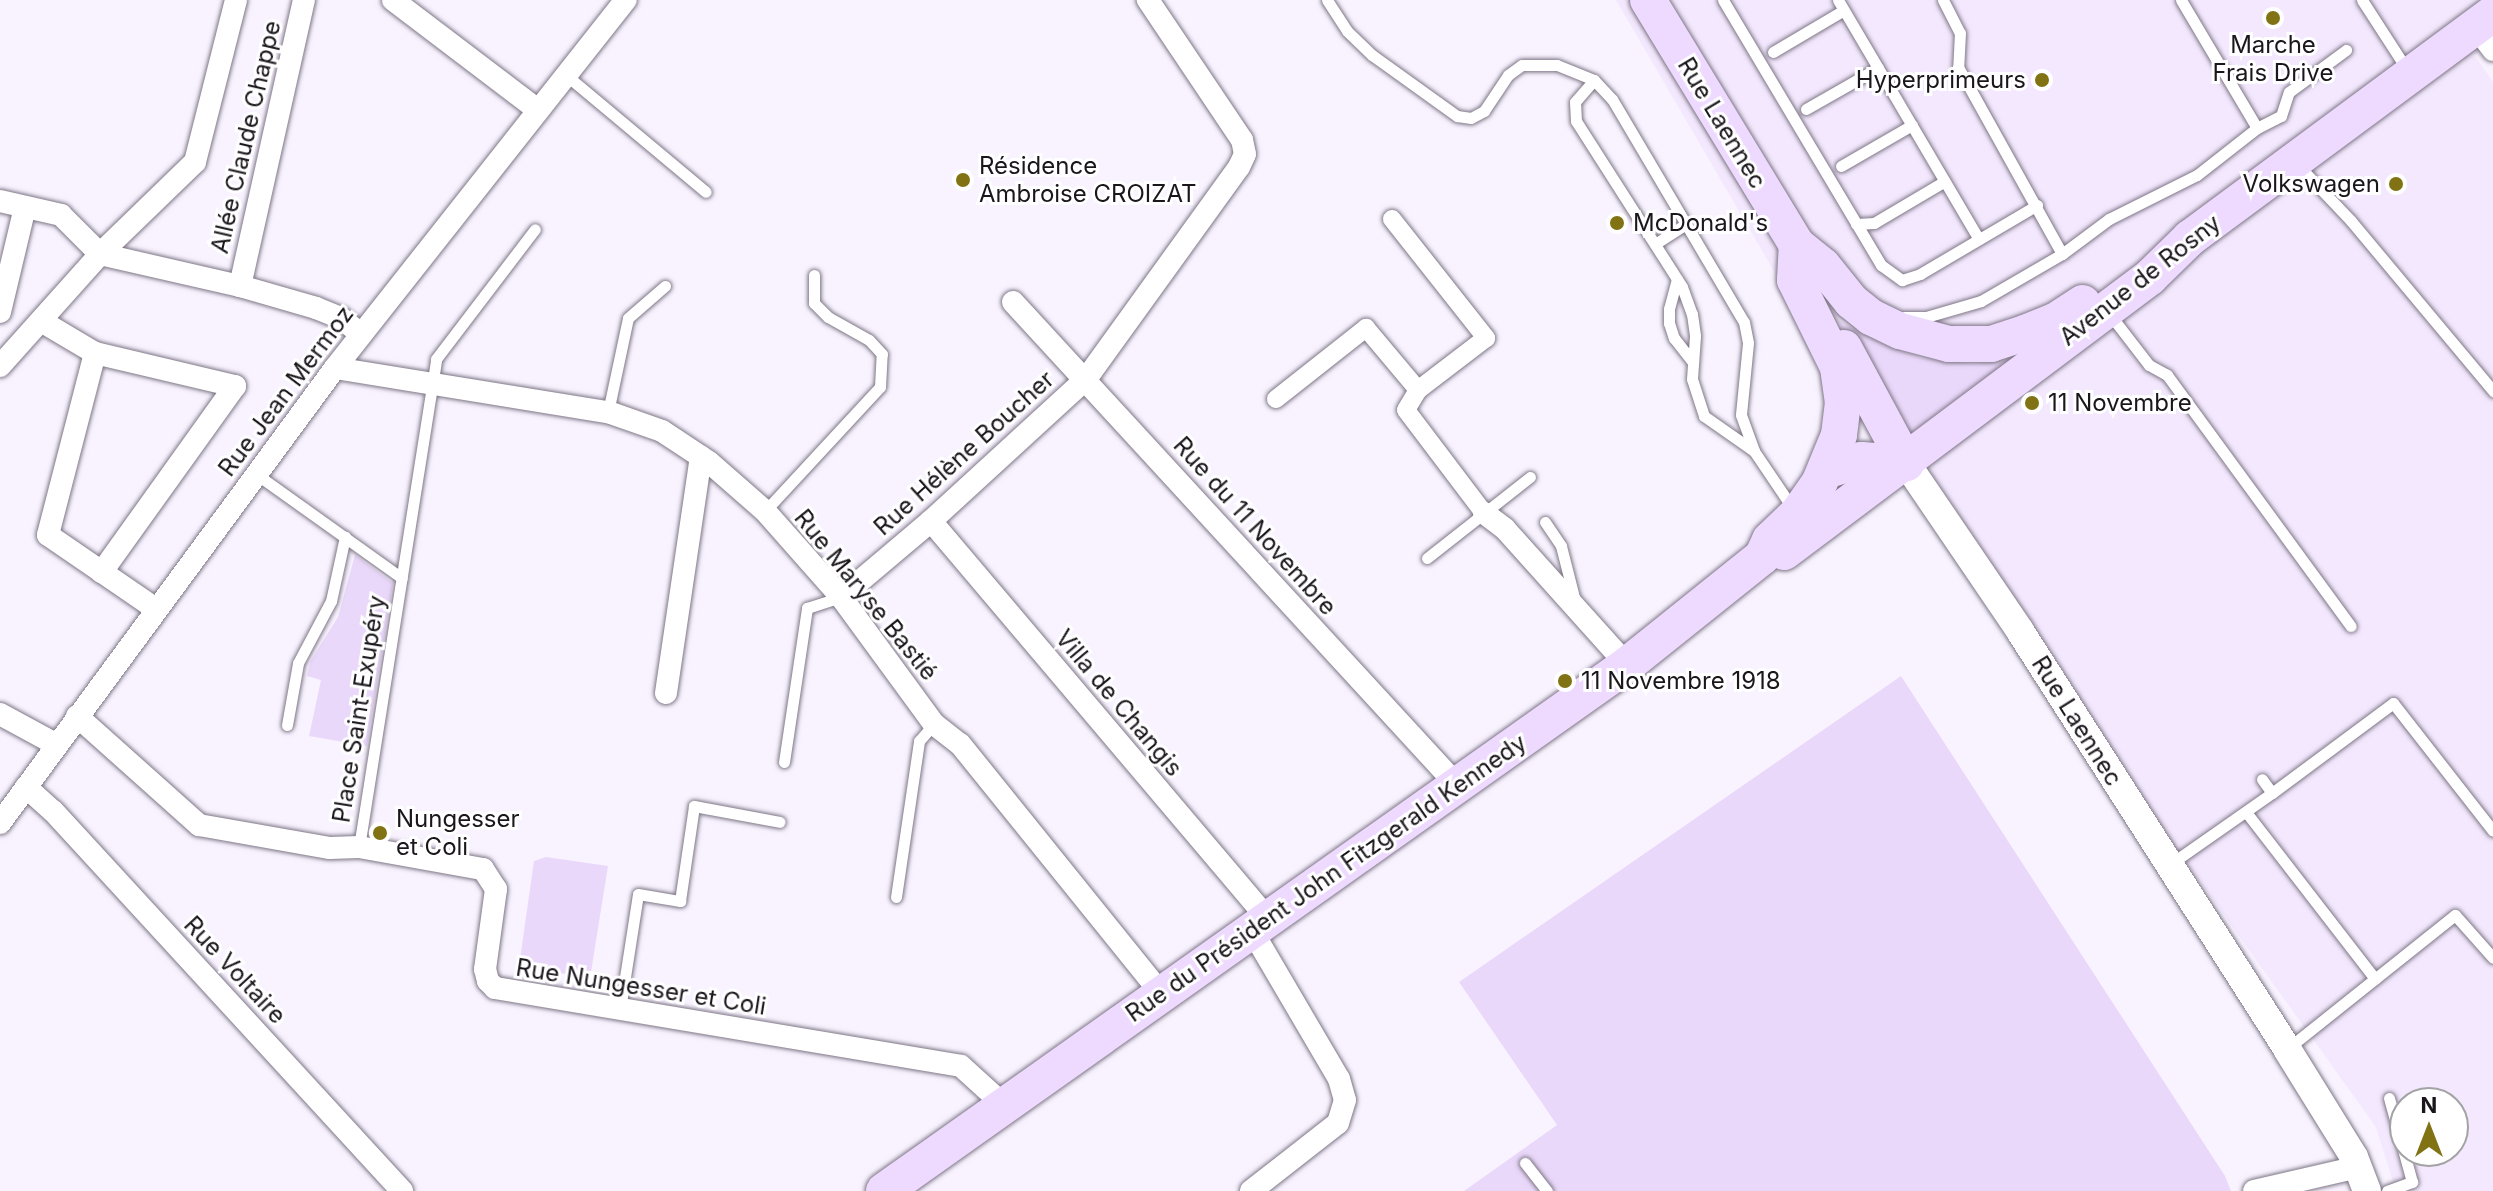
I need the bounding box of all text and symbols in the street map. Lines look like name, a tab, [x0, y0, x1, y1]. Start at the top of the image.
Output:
marker: Marche Frais Drive	[2264, 9, 2282, 27]
street label: Allée Claude Chappe	[205, 18, 287, 256]
place label: Marche Frais Drive	[2213, 31, 2333, 87]
street label: Rue Laennec	[1672, 52, 1772, 194]
place label: Hyperprimeurs	[1856, 66, 2026, 94]
marker: Hyperprimeurs	[2033, 71, 2051, 89]
place label: Résidence Ambroise CROIZAT	[979, 152, 1196, 208]
place label: Volkswagen	[2243, 170, 2380, 198]
marker: Résidence Ambroise CROIZAT	[954, 171, 972, 189]
marker: Volkswagen	[2387, 175, 2405, 193]
street label: Avenue de Rosny	[2054, 208, 2226, 352]
place label: McDonald's	[1633, 209, 1768, 237]
marker: McDonald's	[1608, 214, 1626, 232]
street label: Rue Jean Mermoz	[212, 300, 360, 482]
street label: Rue Hélène Boucher	[868, 365, 1060, 541]
place label: 11 Novembre	[2048, 389, 2192, 417]
marker: 11 Novembre	[2023, 394, 2041, 412]
street label: Rue du 11 Novembre	[1167, 431, 1343, 621]
street label: Rue Maryse Bastié	[788, 504, 944, 686]
street label: Place Saint-Exupéry	[327, 593, 391, 825]
street label: Villa de Changis	[1049, 624, 1189, 782]
street label: Rue Laennec	[2026, 651, 2128, 791]
place label: 11 Novembre 1918	[1581, 667, 1781, 695]
marker: 11 Novembre 1918	[1556, 672, 1574, 690]
street label: Rue du Président John Fitzgerald Kennedy	[1120, 728, 1532, 1028]
place label: Nungesser et Coli	[396, 805, 520, 861]
marker: Nungesser et Coli	[371, 824, 389, 842]
street label: Rue Voltaire	[178, 910, 292, 1030]
street label: Rue Nungesser et Coli	[514, 953, 768, 1021]
north arrow	[2389, 1087, 2469, 1167]
text: N	[2421, 1092, 2437, 1118]

